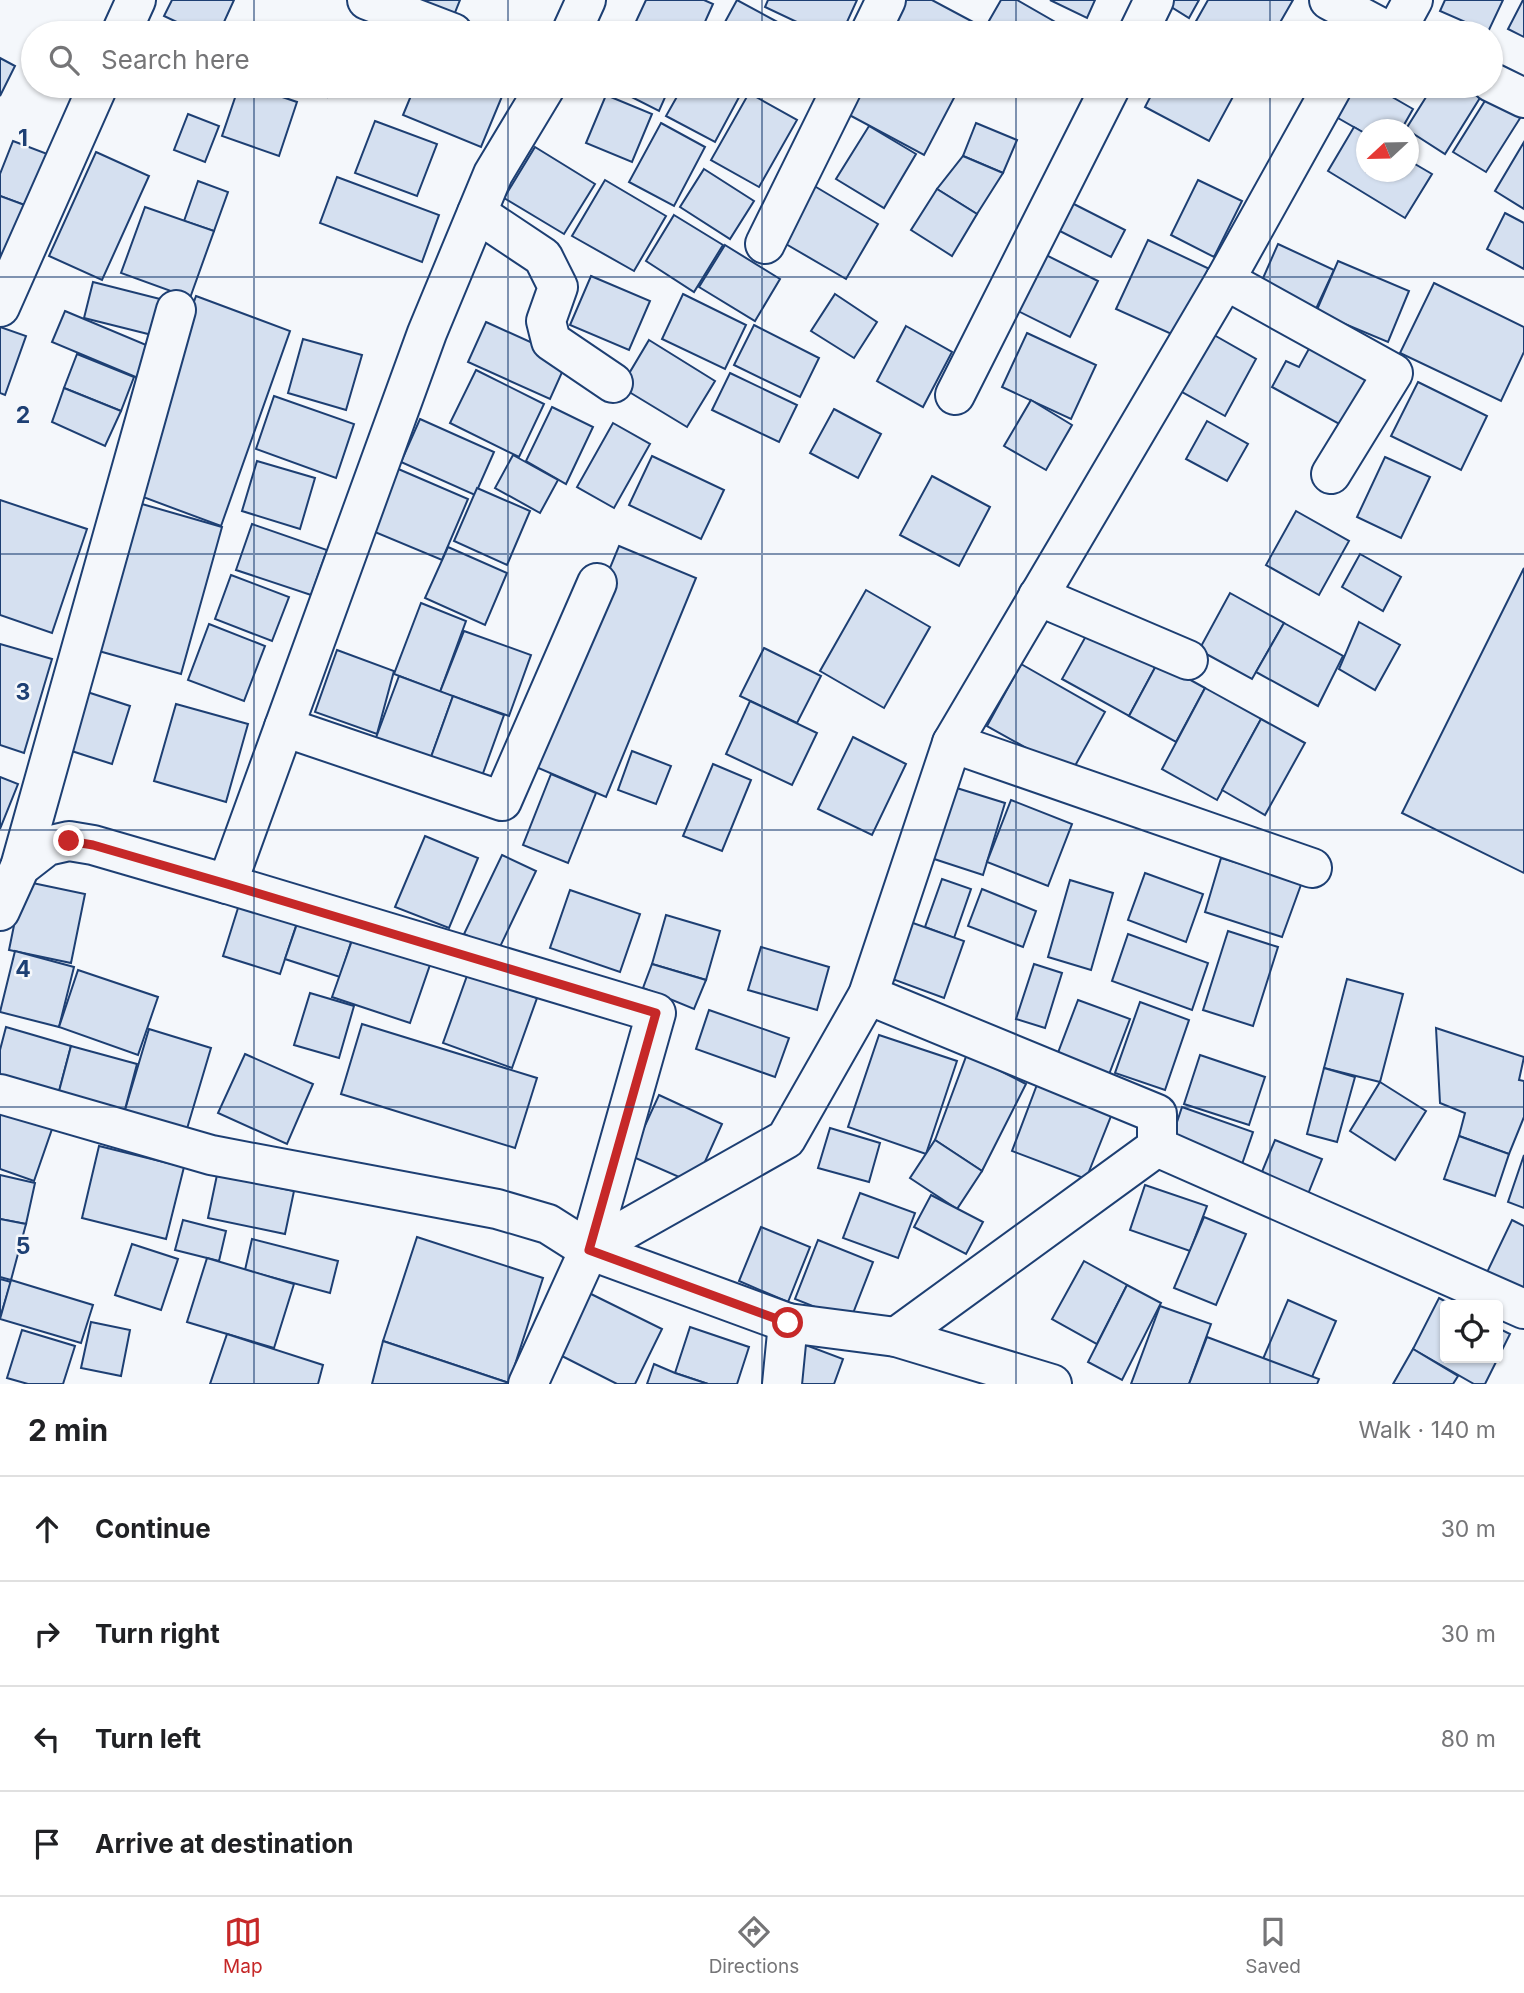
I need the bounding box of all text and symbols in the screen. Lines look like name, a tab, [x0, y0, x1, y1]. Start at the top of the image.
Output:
search box	[21, 21, 1503, 98]
icon: search	[45, 41, 83, 79]
text: Search here	[101, 44, 250, 75]
north arrow	[1356, 119, 1419, 182]
text: 1	[18, 124, 28, 152]
text: 2	[16, 401, 30, 429]
text: 3	[16, 678, 30, 706]
route end	[53, 825, 84, 856]
text: 4	[15, 955, 31, 983]
text: 5	[16, 1232, 30, 1260]
map controls	[1440, 1300, 1503, 1363]
button: locate	[1440, 1300, 1503, 1363]
route start	[772, 1307, 803, 1338]
text: 2 min	[28, 1412, 108, 1448]
text: Walk · 140 m	[1358, 1416, 1496, 1444]
icon: ahead	[28, 1510, 66, 1548]
text: Continue	[95, 1513, 211, 1544]
text: 30 m	[1441, 1515, 1496, 1543]
icon: right	[28, 1615, 66, 1653]
text: Turn right	[95, 1618, 220, 1649]
text: 30 m	[1441, 1620, 1496, 1648]
icon: left	[28, 1720, 66, 1758]
text: Turn left	[95, 1723, 201, 1754]
text: 80 m	[1441, 1725, 1496, 1753]
icon: arrive	[28, 1825, 66, 1863]
text: Arrive at destination	[95, 1828, 354, 1859]
tab: Map	[223, 1913, 263, 1978]
tab: Directions	[709, 1913, 799, 1978]
tab: Saved	[1245, 1913, 1301, 1978]

